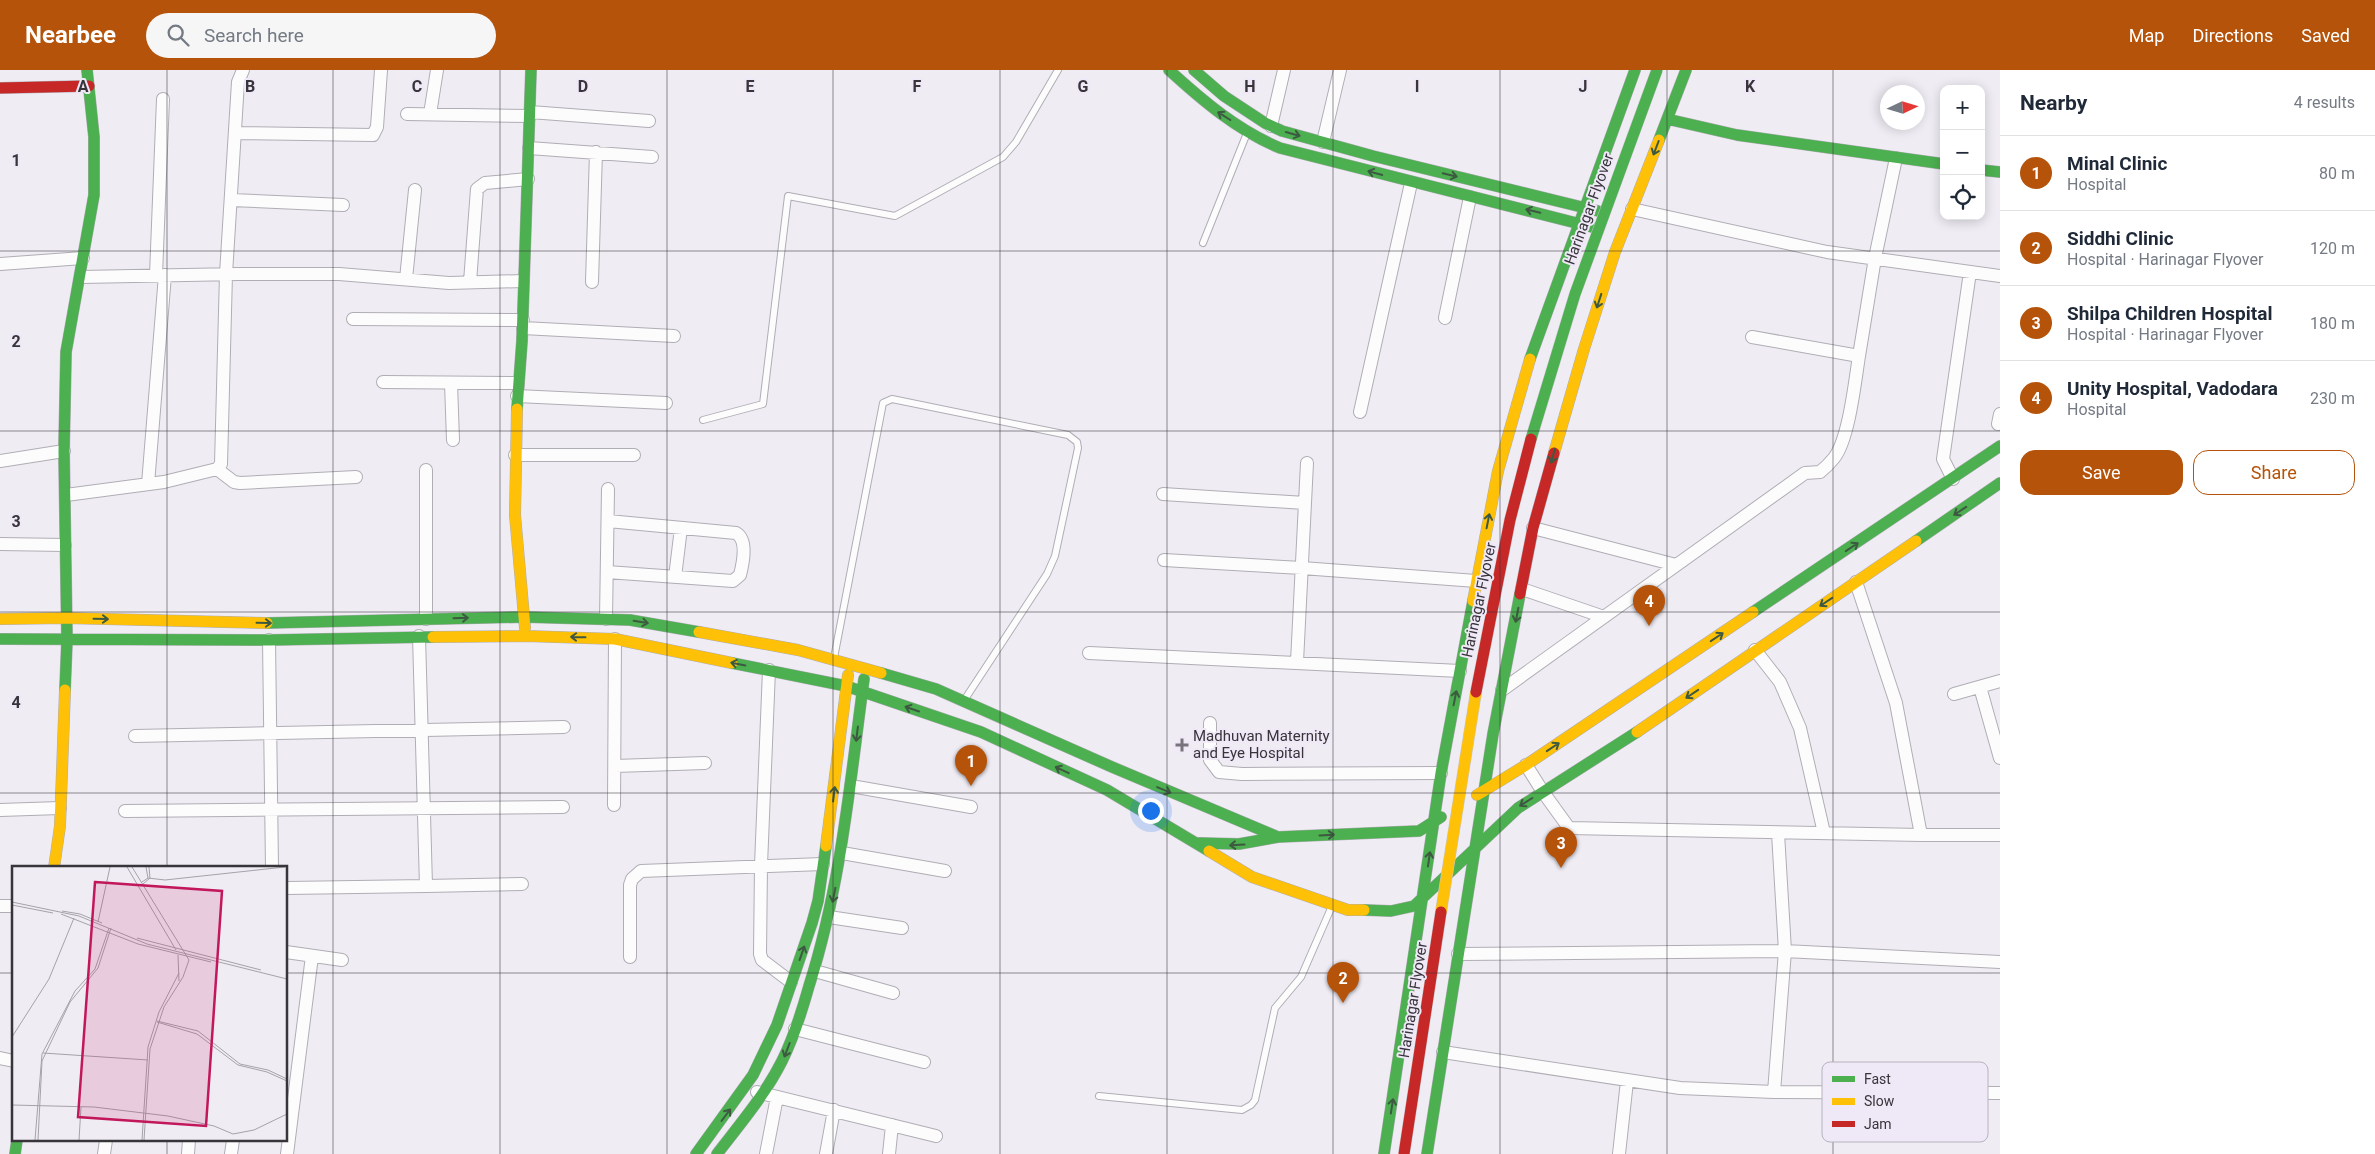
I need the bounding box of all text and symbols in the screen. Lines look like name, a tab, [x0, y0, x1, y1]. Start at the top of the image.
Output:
search box	[146, 13, 496, 58]
text: Nearbee	[25, 21, 116, 49]
icon: search	[164, 21, 192, 49]
text: Search here	[204, 24, 304, 47]
text: Map	[2129, 25, 2164, 46]
text: Directions	[2192, 25, 2273, 46]
text: Saved	[2301, 25, 2350, 46]
text: A	[78, 77, 89, 96]
text: B	[245, 77, 255, 96]
text: C	[412, 77, 422, 96]
text: D	[578, 77, 588, 96]
text: E	[746, 77, 755, 96]
text: F	[913, 77, 922, 96]
text: G	[1078, 77, 1089, 96]
text: H	[1244, 77, 1256, 96]
text: I	[1415, 77, 1419, 96]
text: J	[1579, 77, 1587, 96]
text: K	[1745, 77, 1756, 96]
north arrow	[1880, 85, 1925, 130]
map controls	[1940, 85, 1985, 220]
button: +	[1940, 85, 1985, 130]
text: Nearby	[2020, 91, 2087, 115]
text: 4 results	[2294, 93, 2355, 112]
one-way arrow	[1217, 111, 1231, 122]
one-way arrow	[1284, 129, 1300, 139]
button: −	[1940, 130, 1985, 175]
one-way arrow	[1650, 140, 1660, 155]
text: 1	[11, 151, 21, 170]
street label: Harinagar Flyover	[1561, 151, 1617, 267]
text: Minal Clinic	[2067, 152, 2167, 175]
text: 1	[2031, 164, 2041, 183]
text: 80 m	[2319, 164, 2355, 183]
one-way arrow	[1367, 168, 1383, 177]
one-way arrow	[1441, 171, 1457, 180]
button: locate	[1940, 175, 1985, 220]
text: Hospital	[2067, 175, 2127, 194]
one-way arrow	[1525, 206, 1541, 215]
text: Siddhi Clinic	[2067, 227, 2174, 250]
text: 2	[2031, 239, 2041, 258]
text: 120 m	[2310, 239, 2355, 258]
text: Hospital · Harinagar Flyover	[2067, 250, 2263, 269]
one-way arrow	[1594, 292, 1604, 308]
text: Shilpa Children Hospital	[2067, 302, 2272, 325]
text: 3	[2031, 314, 2041, 333]
text: 180 m	[2310, 314, 2355, 333]
text: Hospital · Harinagar Flyover	[2067, 325, 2263, 344]
text: 2	[11, 332, 21, 351]
text: Unity Hospital, Vadodara	[2067, 377, 2278, 400]
text: 4	[2031, 389, 2041, 408]
text: 230 m	[2310, 389, 2355, 408]
text: Hospital	[2067, 400, 2127, 419]
one-way arrow	[1547, 448, 1557, 464]
button: Save	[2020, 450, 2183, 495]
button: Share	[2193, 450, 2355, 495]
one-way arrow	[1953, 506, 1967, 516]
text: 3	[11, 512, 21, 531]
one-way arrow	[1483, 514, 1493, 530]
street label: Harinagar Flyover	[1458, 541, 1500, 659]
one-way arrow	[1845, 542, 1859, 552]
pin: 4	[1633, 585, 1665, 626]
one-way arrow	[1819, 597, 1833, 607]
one-way arrow	[1511, 606, 1521, 622]
one-way arrow	[453, 614, 469, 623]
one-way arrow	[93, 615, 109, 624]
one-way arrow	[632, 617, 648, 627]
one-way arrow	[255, 618, 271, 628]
one-way arrow	[570, 632, 586, 642]
one-way arrow	[1710, 632, 1724, 642]
one-way arrow	[730, 659, 746, 668]
one-way arrow	[1685, 689, 1699, 699]
one-way arrow	[1451, 691, 1460, 707]
text: 4	[11, 693, 21, 712]
one-way arrow	[904, 703, 920, 713]
one-way arrow	[852, 726, 862, 742]
place label: Madhuvan Maternity and Eye Hospital	[1193, 727, 1330, 762]
marker: Madhuvan Maternity and Eye Hospital	[1175, 738, 1189, 752]
one-way arrow	[1546, 742, 1560, 752]
pin: 1	[955, 745, 987, 786]
one-way arrow	[1055, 764, 1070, 774]
one-way arrow	[1156, 785, 1171, 795]
one-way arrow	[829, 787, 839, 803]
your location	[1138, 798, 1164, 824]
one-way arrow	[1520, 798, 1534, 808]
pin: 3	[1545, 827, 1577, 868]
one-way arrow	[1319, 830, 1335, 839]
one-way arrow	[1229, 840, 1245, 849]
one-way arrow	[1424, 851, 1434, 867]
inset map	[12, 866, 288, 1142]
one-way arrow	[828, 886, 838, 902]
street label: Harinagar Flyover	[1395, 941, 1431, 1059]
one-way arrow	[797, 945, 807, 961]
pin: 2	[1327, 962, 1359, 1003]
one-way arrow	[781, 1042, 791, 1057]
legend	[1822, 1062, 1988, 1142]
text: Fast	[1864, 1071, 1891, 1087]
text: Slow	[1864, 1093, 1895, 1109]
one-way arrow	[1387, 1098, 1397, 1114]
one-way arrow	[720, 1109, 731, 1122]
text: Jam	[1864, 1116, 1892, 1132]

